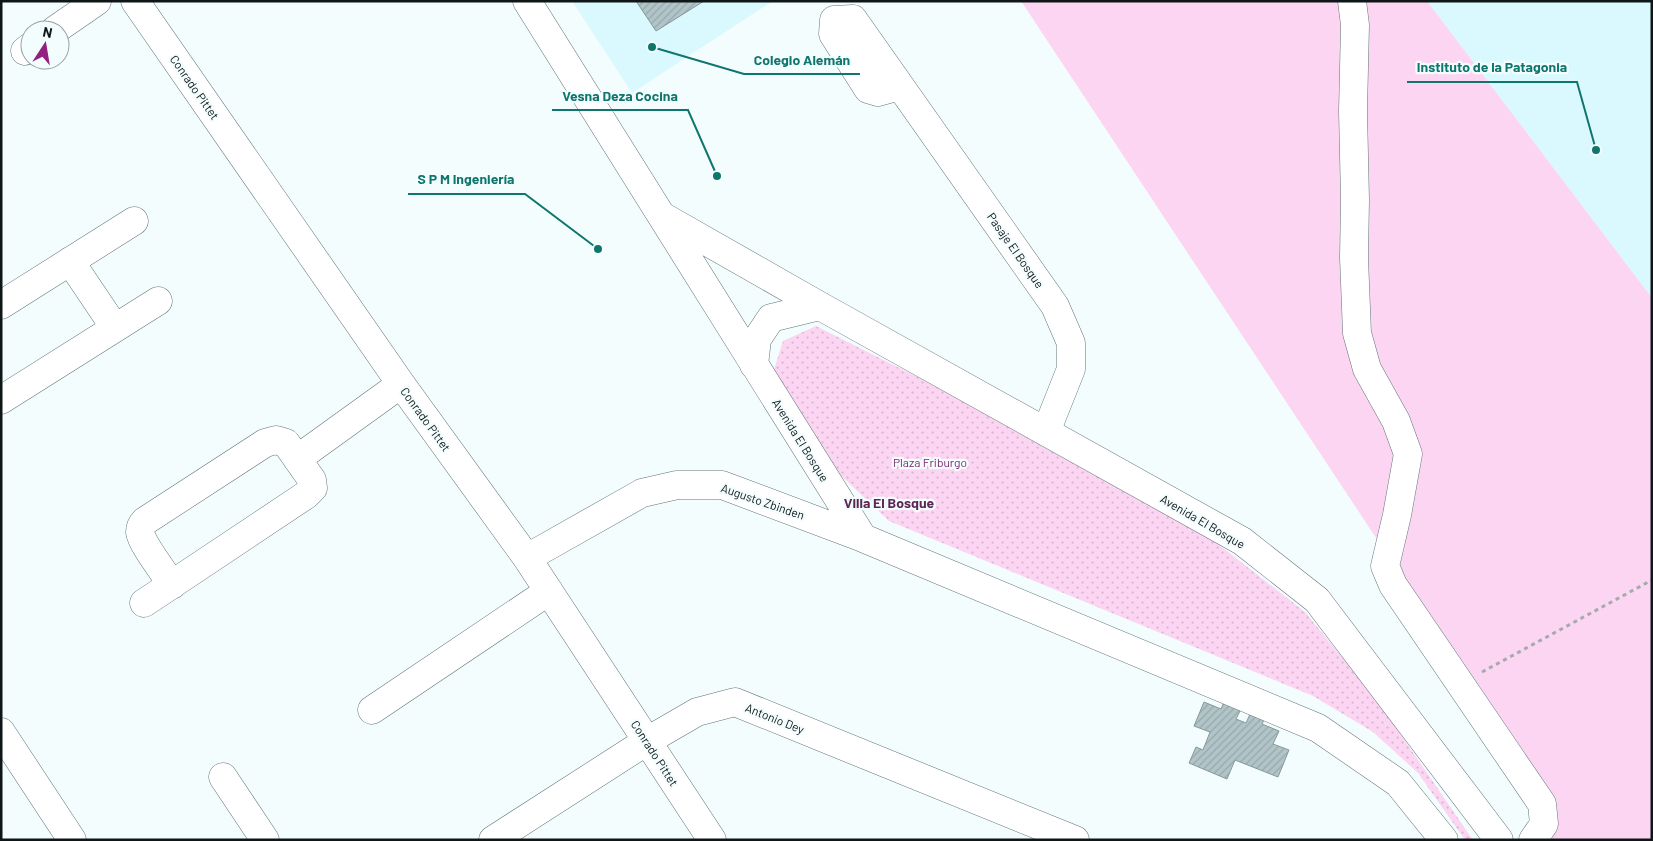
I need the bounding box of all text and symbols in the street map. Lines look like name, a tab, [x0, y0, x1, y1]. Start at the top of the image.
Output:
north arrow	[20, 20, 70, 70]
text: N	[41, 23, 54, 41]
callout: Colegio Alemán	[744, 45, 860, 74]
text: Colegio Alemán	[754, 51, 850, 68]
street label: Conrado Pittet	[168, 52, 222, 122]
callout: Instituto de la Patagonia	[1407, 53, 1577, 82]
text: Instituto de la Patagonia	[1417, 58, 1567, 75]
callout: Vesna Deza Cocina	[552, 81, 688, 110]
text: Vesna Deza Cocina	[562, 87, 678, 104]
callout: S P M Ingeniería	[408, 165, 525, 194]
text: S P M Ingeniería	[418, 170, 514, 187]
street label: Pasaje El Bosque	[985, 210, 1047, 290]
street label: Conrado Pittet	[398, 384, 454, 454]
street label: Avenida El Bosque	[770, 396, 832, 484]
park label: Plaza Friburgo	[893, 455, 967, 469]
street label: Augusto Zbinden	[719, 480, 807, 522]
street label: Avenida El Bosque	[1158, 491, 1248, 551]
district label: Villa El Bosque	[844, 494, 935, 511]
street label: Antonio Dey	[744, 700, 807, 736]
street label: Conrado Pittet	[629, 717, 681, 789]

